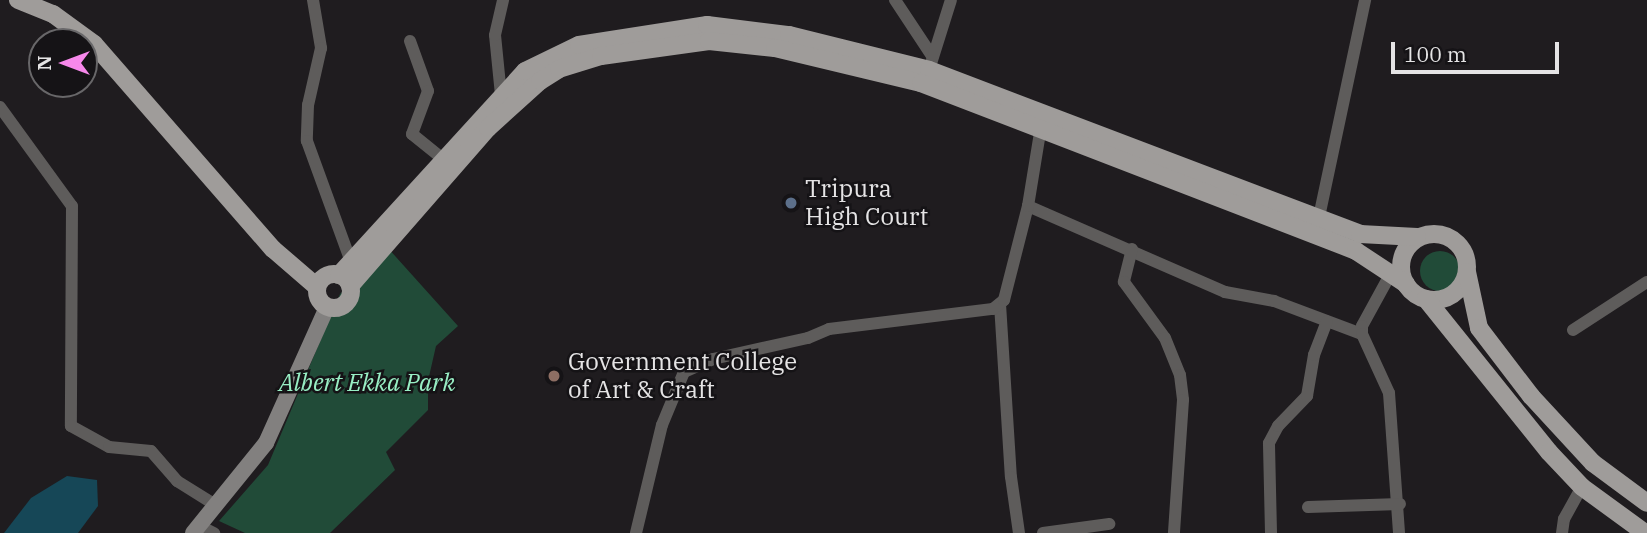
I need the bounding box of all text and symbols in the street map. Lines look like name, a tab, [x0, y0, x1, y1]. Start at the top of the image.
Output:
north arrow	[28, 28, 98, 98]
scale bar	[1395, 28, 1563, 72]
text: 100 m	[1404, 40, 1467, 68]
text: N	[32, 55, 56, 71]
place label: Tripura High Court	[805, 175, 928, 231]
marker: Tripura High Court	[783, 195, 799, 211]
place label: Government College of Art & Craft	[568, 348, 797, 404]
marker: Government College of Art & Craft	[546, 368, 562, 384]
park label: Albert Ekka Park	[279, 369, 455, 397]

